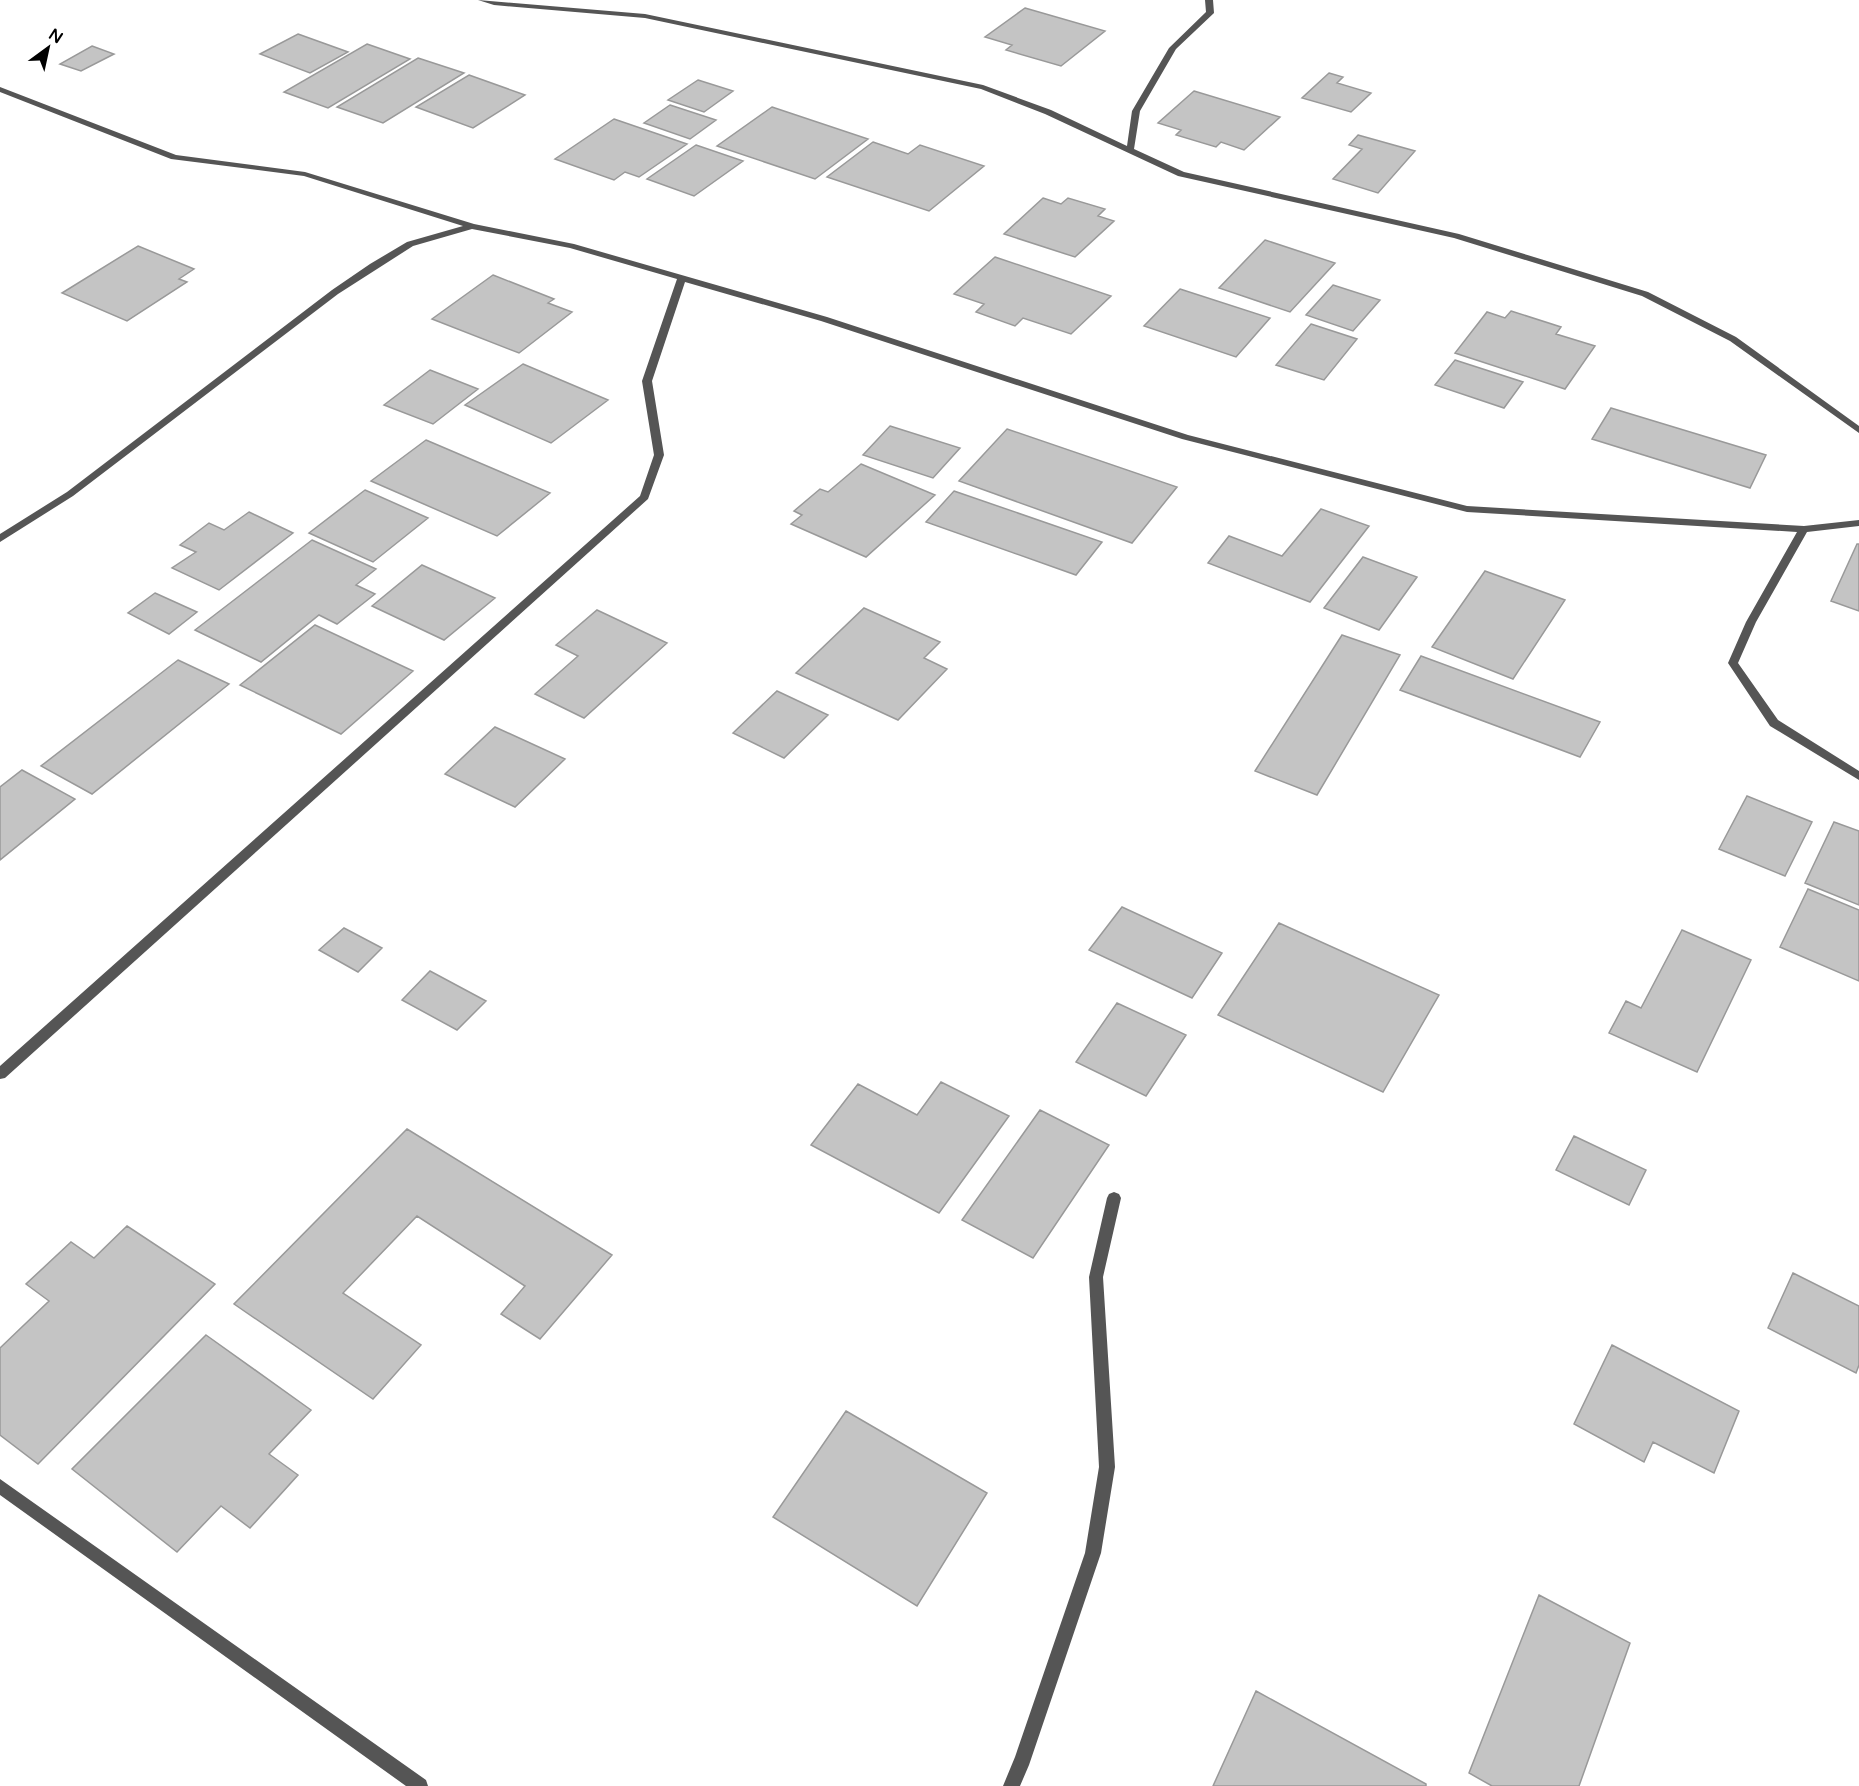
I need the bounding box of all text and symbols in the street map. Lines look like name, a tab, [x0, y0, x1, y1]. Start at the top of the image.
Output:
north arrow	[18, 18, 78, 78]
text: N	[45, 24, 66, 48]

